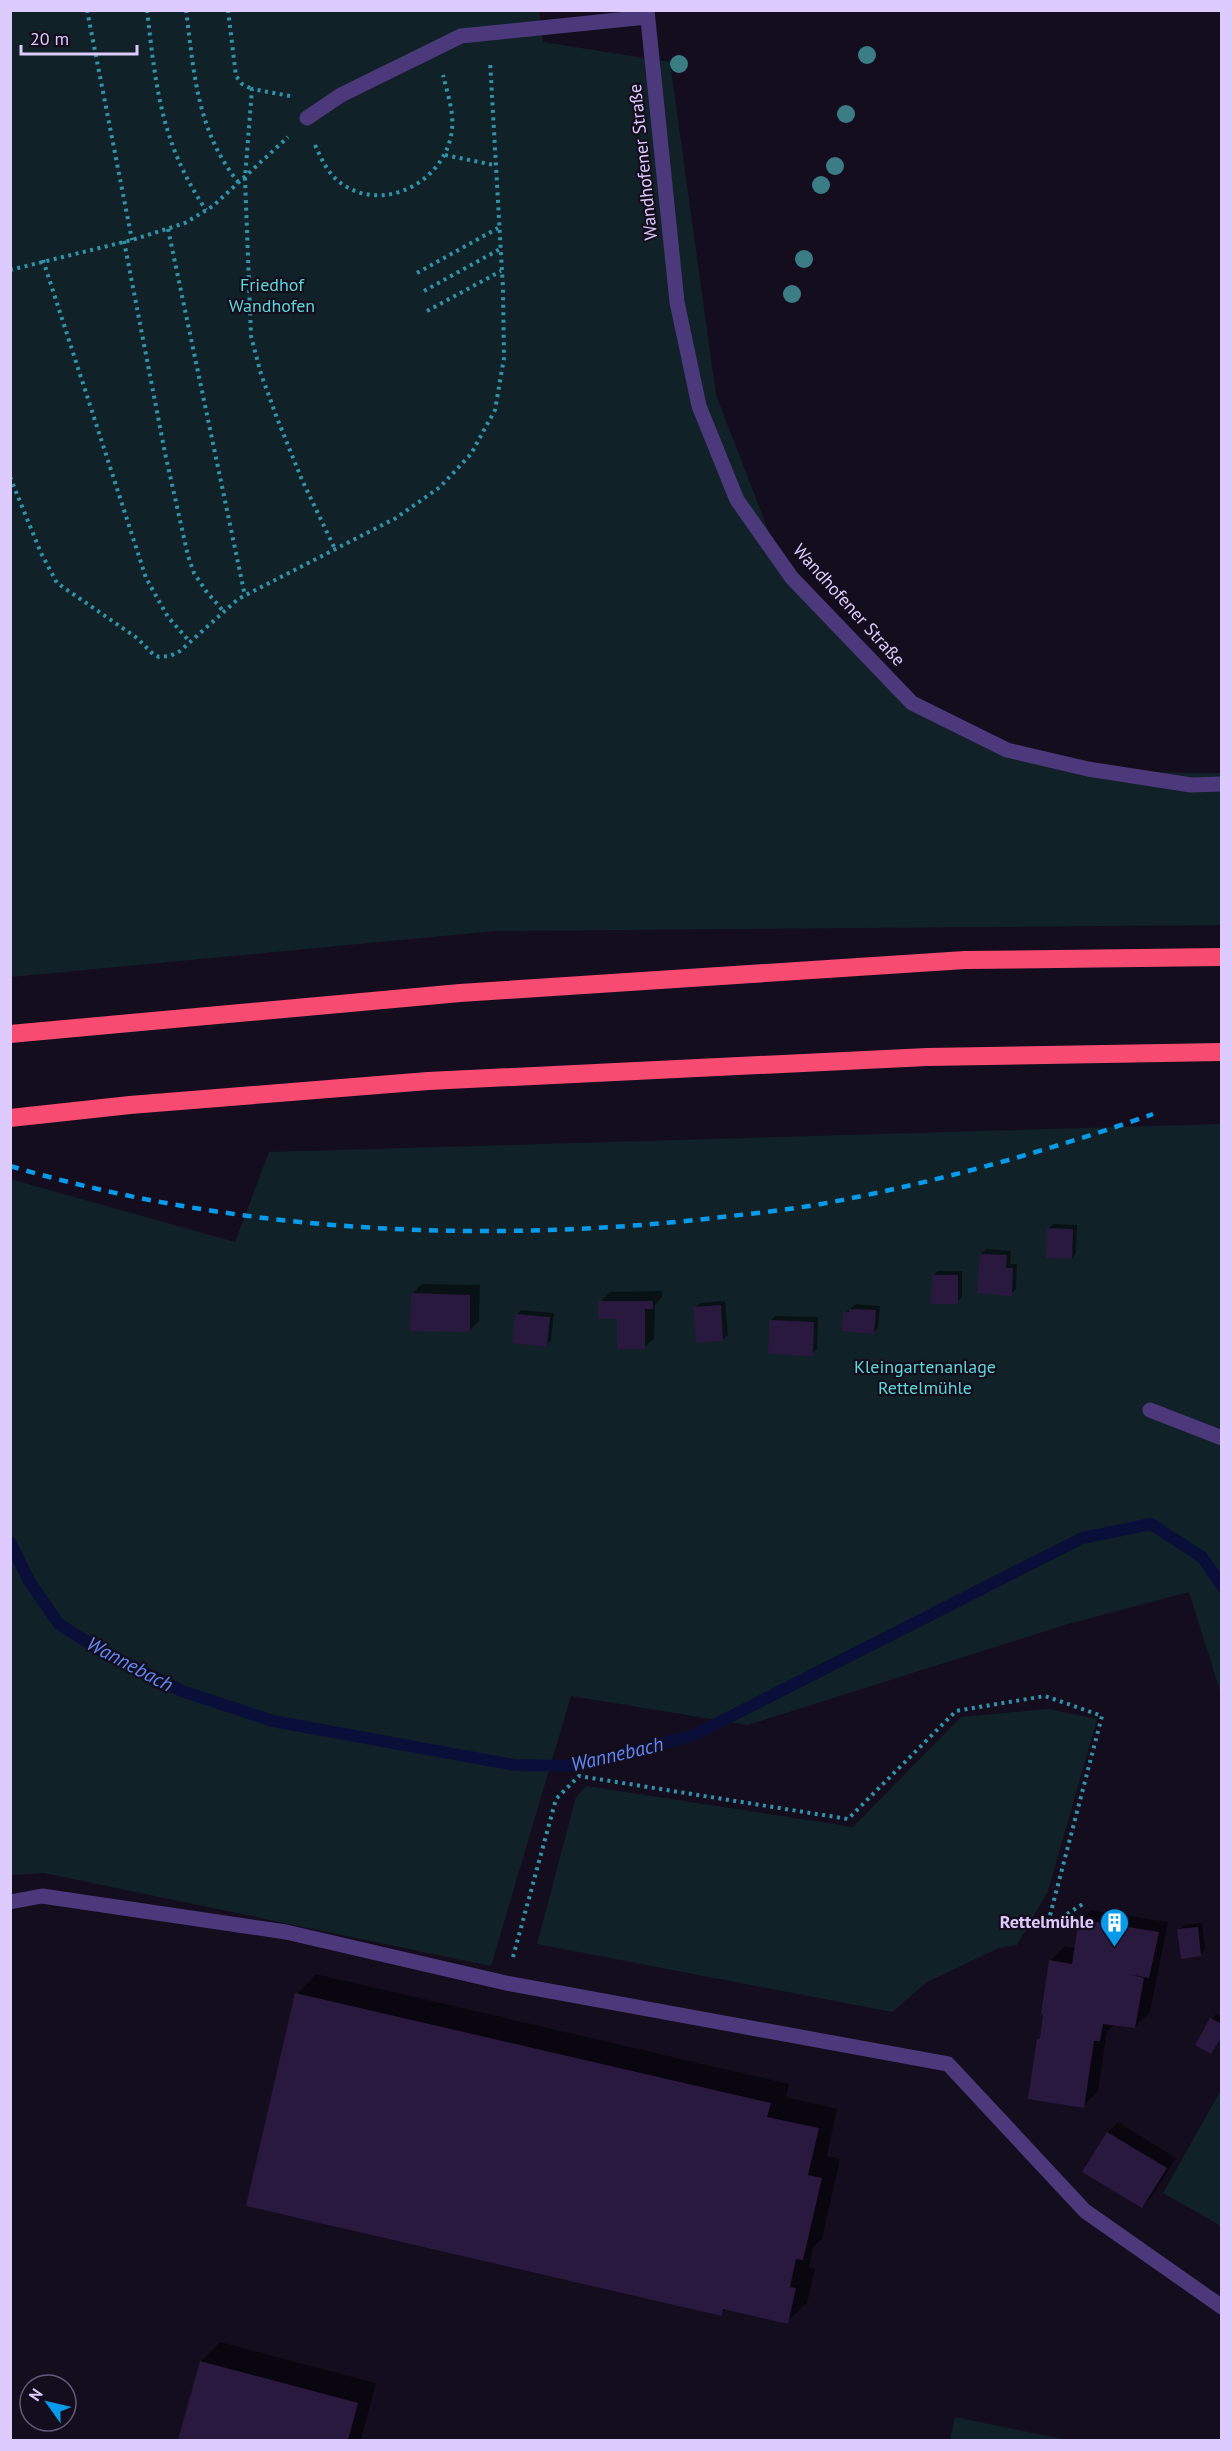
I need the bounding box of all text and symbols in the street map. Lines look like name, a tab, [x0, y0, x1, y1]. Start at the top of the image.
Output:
scale bar	[21, 18, 136, 56]
text: 20 m	[30, 27, 69, 50]
street label: Wandhofener Straße	[623, 83, 662, 241]
park label: Friedhof Wandhofen	[229, 273, 315, 317]
street label: Wandhofener Straße	[788, 539, 910, 671]
park label: Kleingartenanlage Rettelmühle	[854, 1355, 996, 1399]
water label: Wannebach	[82, 1630, 178, 1698]
water label: Wannebach	[568, 1731, 666, 1777]
building icon: Rettelmühle	[1099, 1906, 1131, 1948]
place label: Rettelmühle	[1000, 1910, 1094, 1933]
north arrow	[18, 2373, 78, 2433]
text: N	[24, 2385, 47, 2405]

